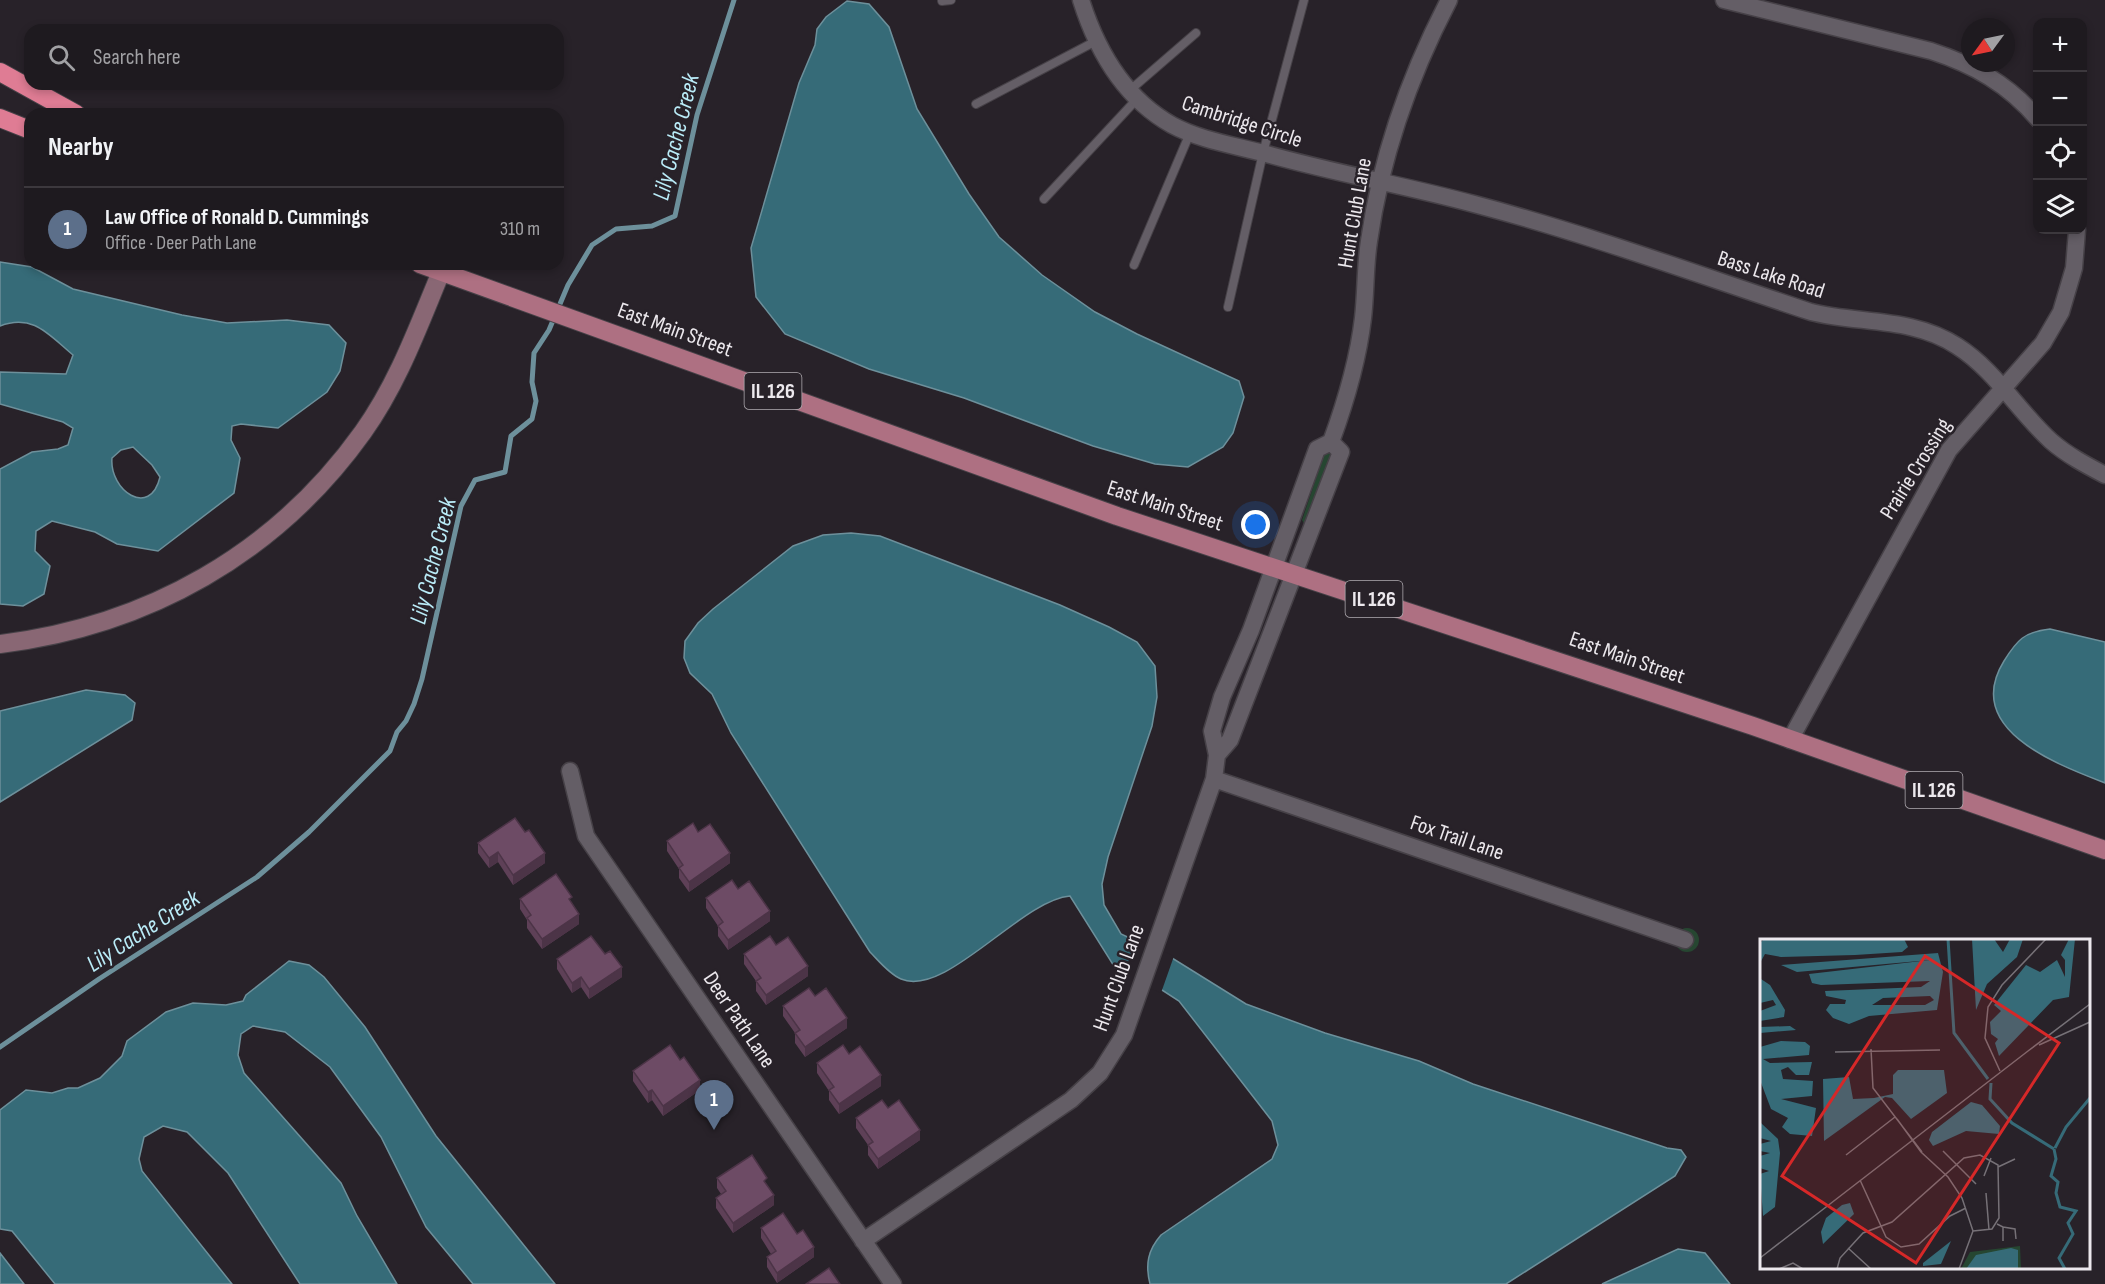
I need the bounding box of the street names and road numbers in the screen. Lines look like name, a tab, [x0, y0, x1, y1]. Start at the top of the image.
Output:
street label: Cambridge Circle	[1178, 90, 1306, 154]
street label: Hunt Club Lane	[1332, 156, 1378, 270]
street label: Bass Lake Road	[1714, 245, 1828, 305]
street label: East Main Street	[614, 297, 736, 363]
road number: IL 126	[744, 373, 802, 409]
street label: Prairie Crossing	[1874, 413, 1958, 525]
street label: East Main Street	[1104, 475, 1227, 538]
road number: IL 126	[1346, 581, 1402, 617]
street label: East Main Street	[1566, 626, 1689, 690]
road number: IL 126	[1906, 772, 1962, 808]
street label: Fox Trail Lane	[1407, 809, 1507, 867]
street label: Hunt Club Lane	[1087, 921, 1151, 1035]
street label: Deer Path Lane	[697, 967, 781, 1073]

